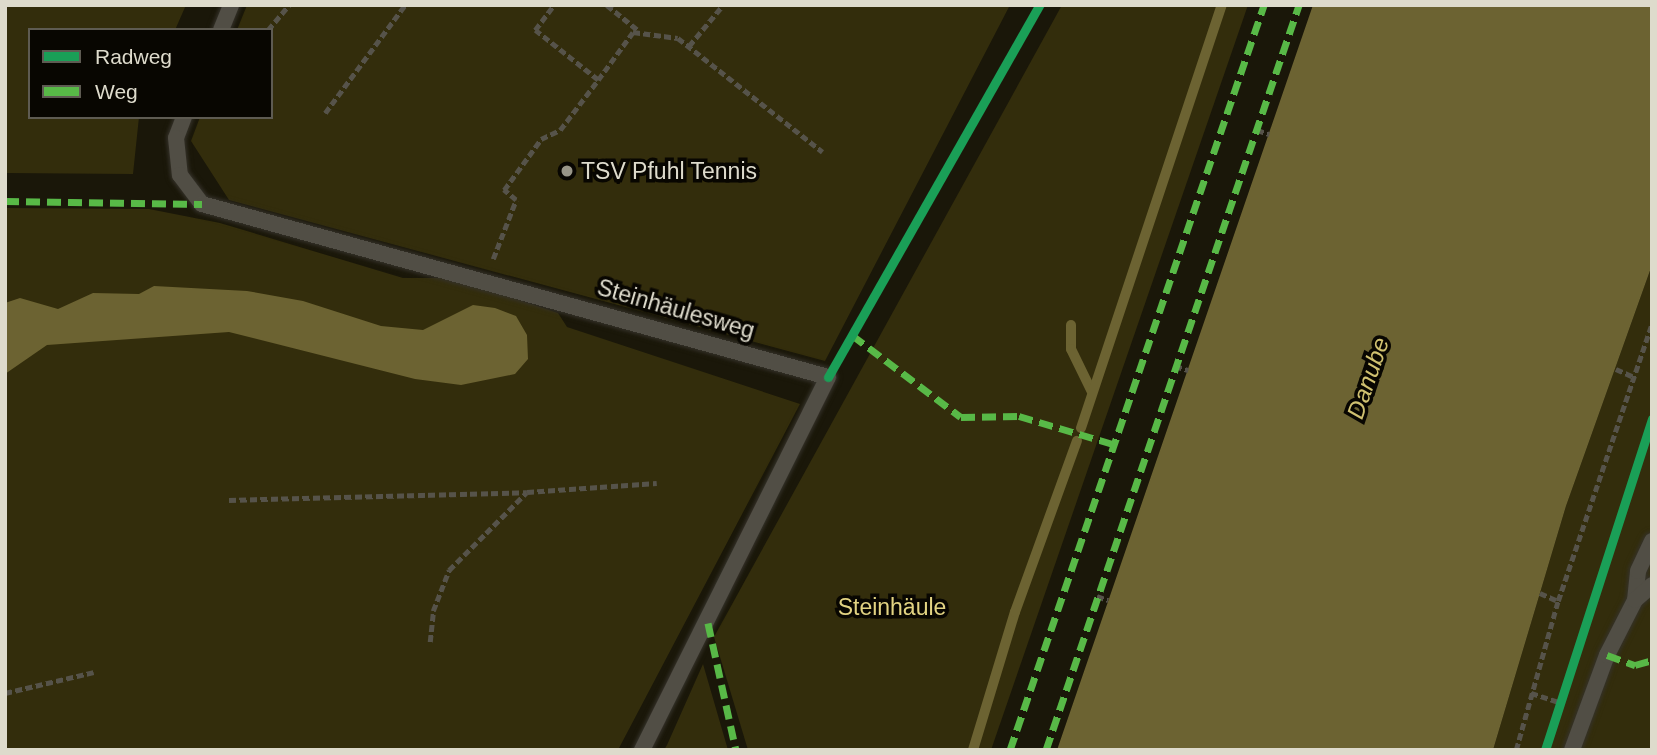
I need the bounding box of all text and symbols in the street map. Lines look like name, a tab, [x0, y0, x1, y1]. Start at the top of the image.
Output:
legend	[28, 28, 273, 119]
text: Radweg	[95, 45, 172, 68]
text: Weg	[95, 80, 138, 103]
place label: TSV Pfuhl Tennis	[581, 157, 757, 185]
marker: TSV Pfuhl Tennis	[559, 163, 575, 179]
street label: Steinhäulesweg	[594, 273, 758, 345]
water label: Danube	[1341, 334, 1395, 422]
park label: Steinhäule	[838, 593, 946, 621]

